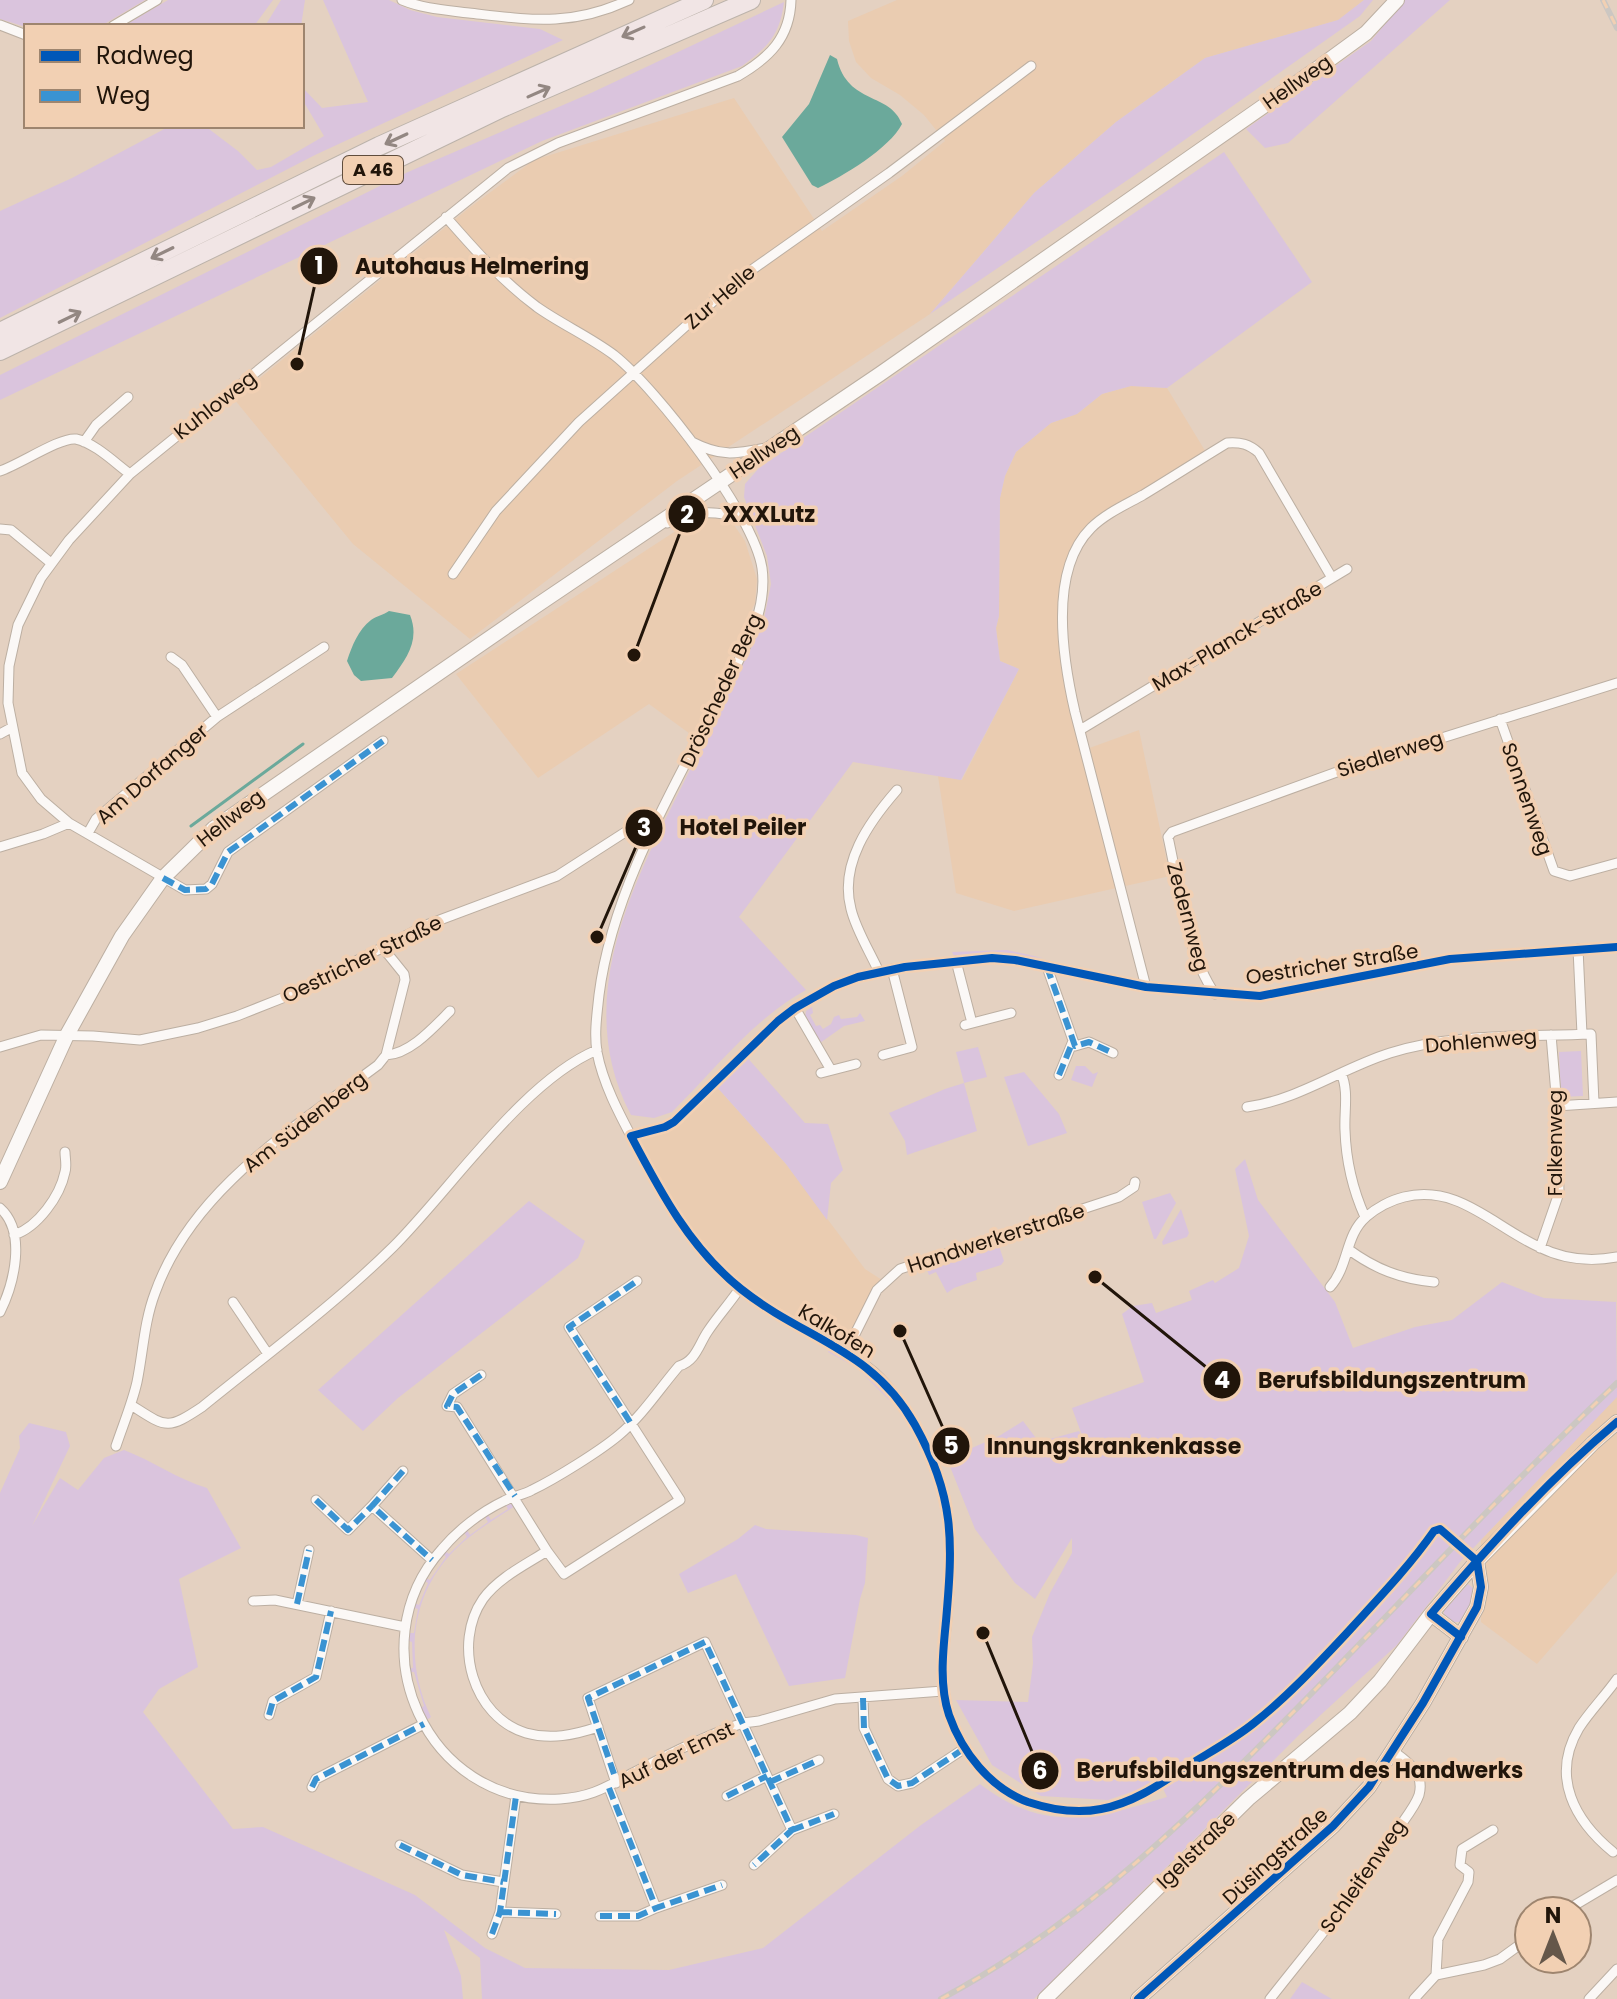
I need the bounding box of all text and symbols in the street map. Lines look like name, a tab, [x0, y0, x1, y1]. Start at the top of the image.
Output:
legend	[24, 24, 304, 128]
one-way arrow	[621, 25, 645, 40]
text: Radweg	[96, 39, 194, 72]
street label: Hellweg	[1257, 48, 1337, 116]
text: Weg	[96, 79, 151, 112]
one-way arrow	[526, 83, 551, 98]
one-way arrow	[384, 132, 408, 147]
road number: A 46	[343, 156, 403, 184]
one-way arrow	[291, 195, 315, 210]
callout: Autohaus Helmering	[299, 243, 605, 289]
one-way arrow	[150, 246, 174, 261]
text: 1	[314, 249, 324, 282]
text: Autohaus Helmering	[355, 251, 589, 282]
street label: Zur Helle	[679, 259, 761, 335]
one-way arrow	[58, 309, 82, 324]
street label: Kuhloweg	[168, 364, 262, 446]
street label: Hellweg	[724, 418, 804, 486]
callout: XXXLutz	[667, 491, 831, 537]
text: 2	[680, 498, 694, 531]
text: XXXLutz	[723, 499, 815, 530]
street label: Max-Planck-Straße	[1147, 574, 1327, 698]
street label: Dröscheder Berg	[673, 609, 769, 771]
street label: Am Dorfanger	[90, 717, 214, 831]
street label: Siedlerweg	[1334, 724, 1446, 784]
street label: Sonnenweg	[1495, 739, 1559, 859]
street label: Hellweg	[190, 783, 270, 853]
callout: Hotel Peiler	[624, 805, 823, 851]
text: 3	[637, 811, 651, 844]
text: Hotel Peiler	[680, 812, 806, 843]
street label: Zedernweg	[1160, 859, 1216, 975]
street label: Oestricher Straße	[277, 908, 447, 1010]
street label: Oestricher Straße	[1244, 937, 1420, 991]
street label: Dohlenweg	[1424, 1022, 1538, 1060]
street label: Am Südenberg	[237, 1065, 373, 1179]
street label: Falkenweg	[1541, 1090, 1569, 1196]
street label: Handwerkerstraße	[904, 1196, 1088, 1280]
street label: Kalkofen	[793, 1297, 881, 1365]
callout: Berufsbildungszentrum	[1202, 1357, 1542, 1403]
text: 4	[1214, 1363, 1230, 1396]
text: Berufsbildungszentrum	[1258, 1365, 1526, 1396]
callout: Innungskrankenkasse	[931, 1423, 1257, 1469]
text: 5	[943, 1429, 959, 1462]
text: Innungskrankenkasse	[987, 1431, 1241, 1462]
street label: Auf der Emst	[613, 1715, 739, 1795]
callout: Berufsbildungszentrum des Handwerks	[1020, 1748, 1539, 1794]
text: 6	[1032, 1754, 1048, 1787]
text: Berufsbildungszentrum des Handwerks	[1077, 1755, 1523, 1786]
street label: Düsingstraße	[1216, 1801, 1334, 1911]
street label: Igelstraße	[1150, 1805, 1242, 1895]
street label: Schleifenweg	[1313, 1813, 1413, 1939]
north arrow	[1513, 1895, 1593, 1975]
text: N	[1545, 1900, 1561, 1931]

